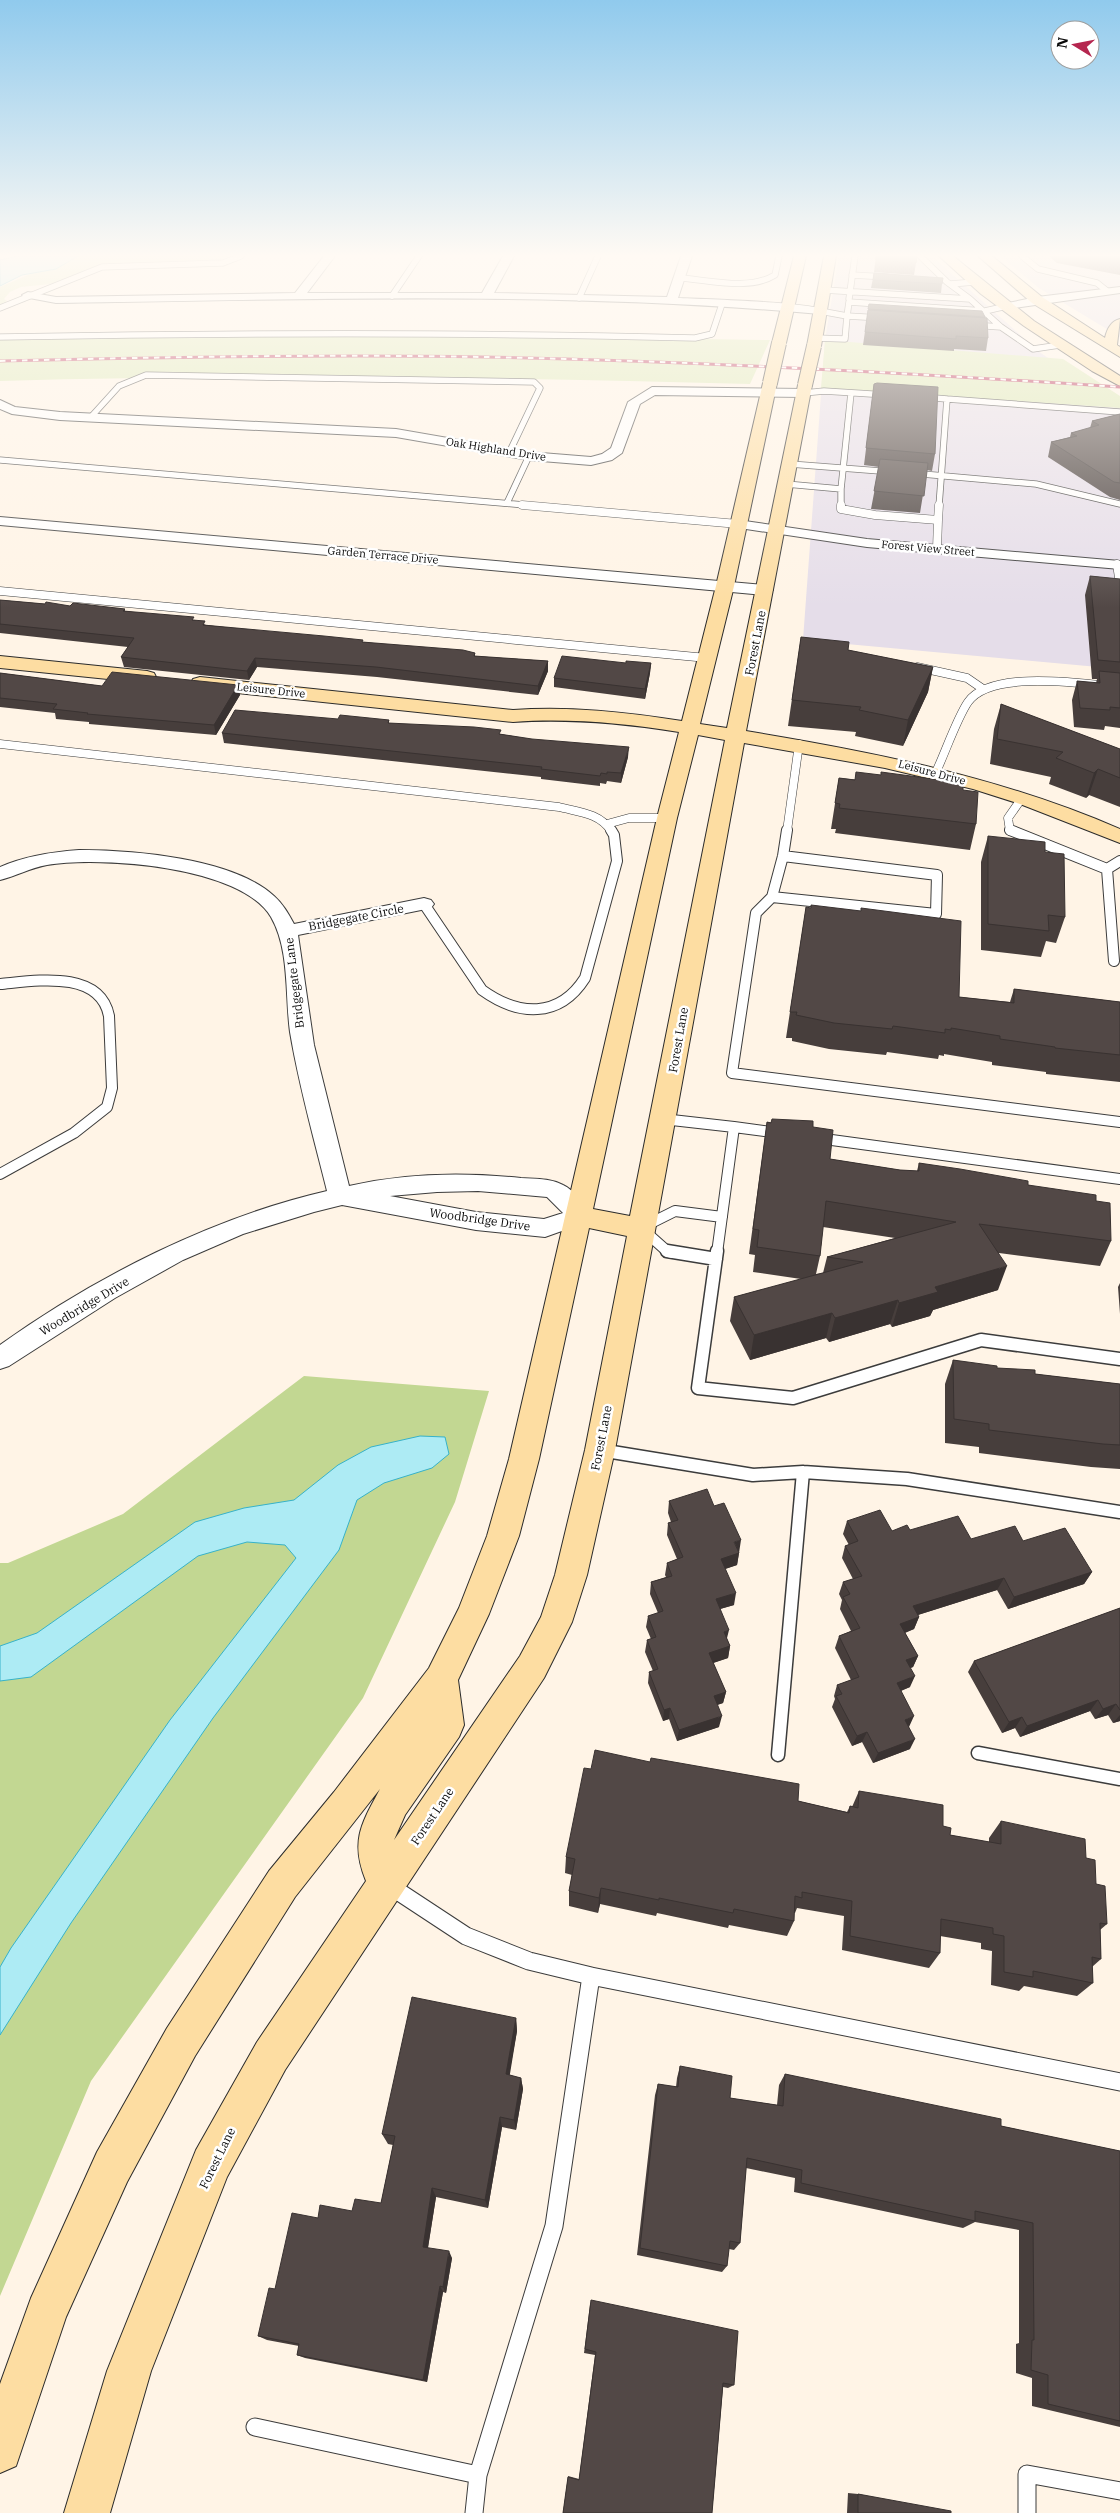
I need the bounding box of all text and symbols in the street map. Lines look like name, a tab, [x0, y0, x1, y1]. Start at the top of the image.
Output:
north arrow	[1050, 20, 1100, 70]
text: N	[1052, 36, 1072, 50]
street label: Oak Highland Drive	[445, 434, 547, 464]
street label: Forest View Street	[881, 537, 975, 559]
street label: Garden Terrace Drive	[327, 543, 439, 567]
street label: Forest Lane	[741, 609, 769, 677]
street label: Leisure Drive	[236, 679, 306, 701]
street label: Leisure Drive	[897, 756, 967, 788]
street label: Bridgegate Circle	[307, 900, 405, 934]
street label: Bridgegate Lane	[281, 937, 307, 1029]
street label: Forest Lane	[665, 1006, 691, 1074]
street label: Woodbridge Drive	[429, 1204, 531, 1234]
street label: Woodbridge Drive	[37, 1273, 131, 1339]
street label: Forest Lane	[587, 1404, 615, 1472]
street label: Forest Lane	[407, 1784, 457, 1848]
street label: Forest Lane	[196, 2125, 238, 2191]

